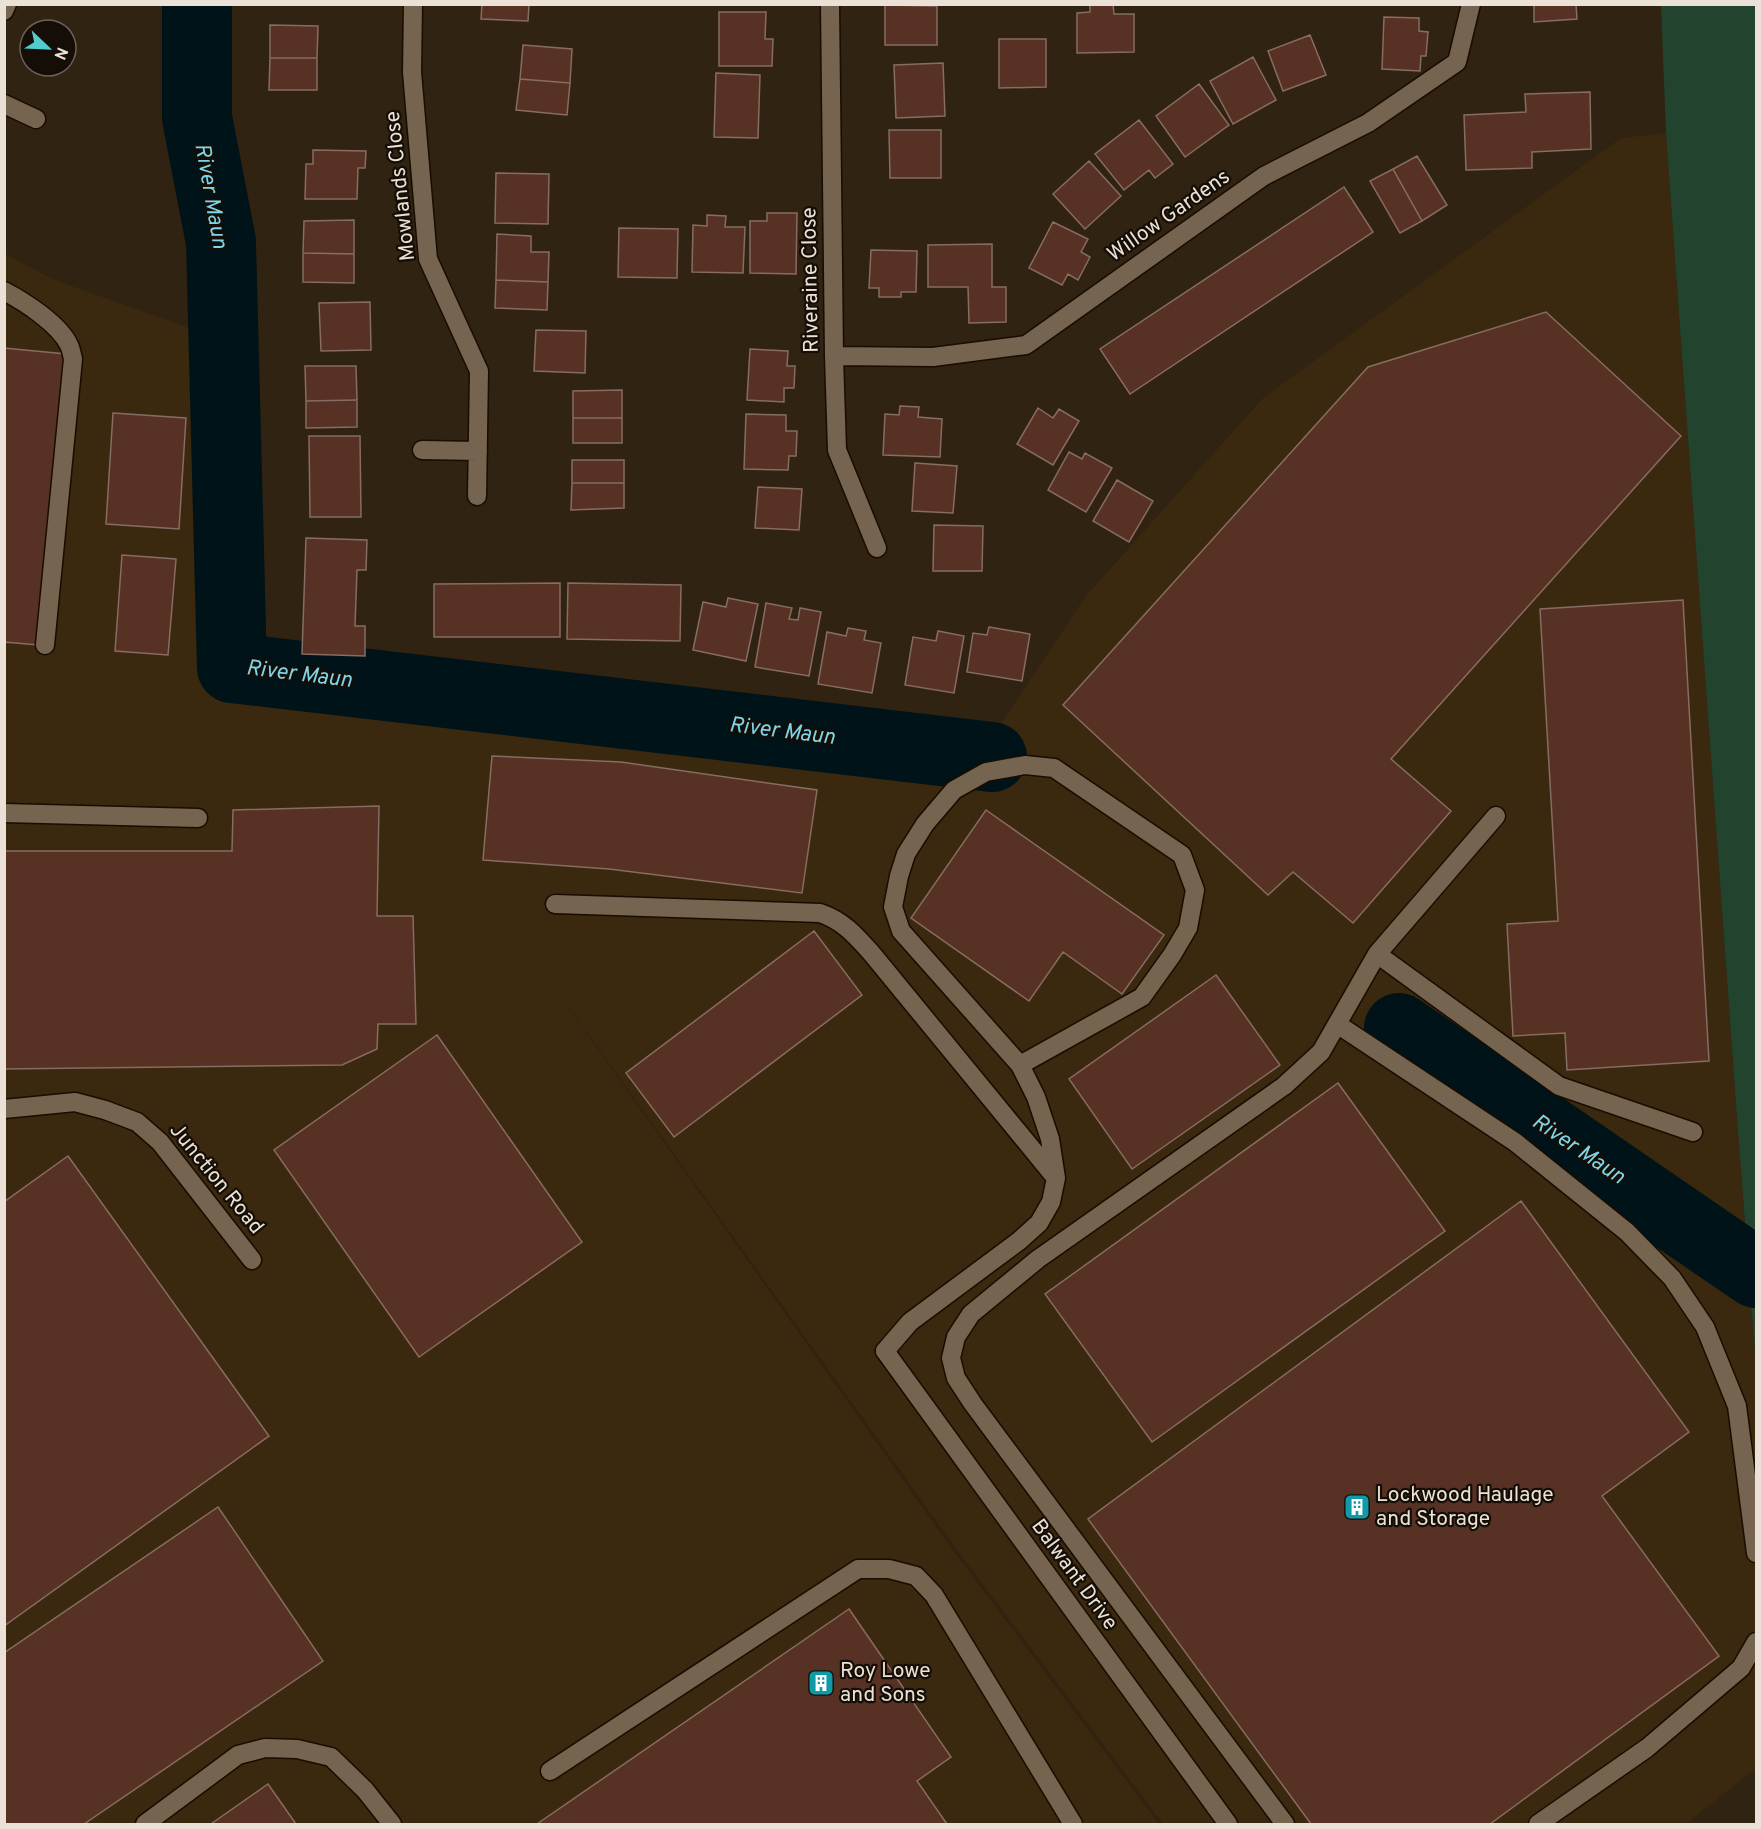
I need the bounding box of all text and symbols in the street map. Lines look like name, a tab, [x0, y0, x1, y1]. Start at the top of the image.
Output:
north arrow	[18, 18, 78, 78]
text: N	[49, 44, 71, 62]
street label: Mowlands Close	[380, 110, 422, 262]
water label: River Maun	[187, 141, 233, 251]
street label: Willow Gardens	[1102, 164, 1236, 268]
street label: Riveraine Close	[796, 207, 826, 353]
water label: River Maun	[244, 655, 354, 695]
water label: River Maun	[727, 712, 837, 752]
water label: River Maun	[1526, 1109, 1630, 1191]
street label: Junction Road	[163, 1118, 269, 1240]
place label: Lockwood Haulage and Storage	[1376, 1482, 1554, 1533]
building icon: Lockwood Haulage and Storage	[1342, 1492, 1372, 1522]
street label: Balwant Drive	[1025, 1514, 1123, 1636]
place label: Roy Lowe and Sons	[840, 1658, 930, 1709]
building icon: Roy Lowe and Sons	[806, 1668, 836, 1698]

